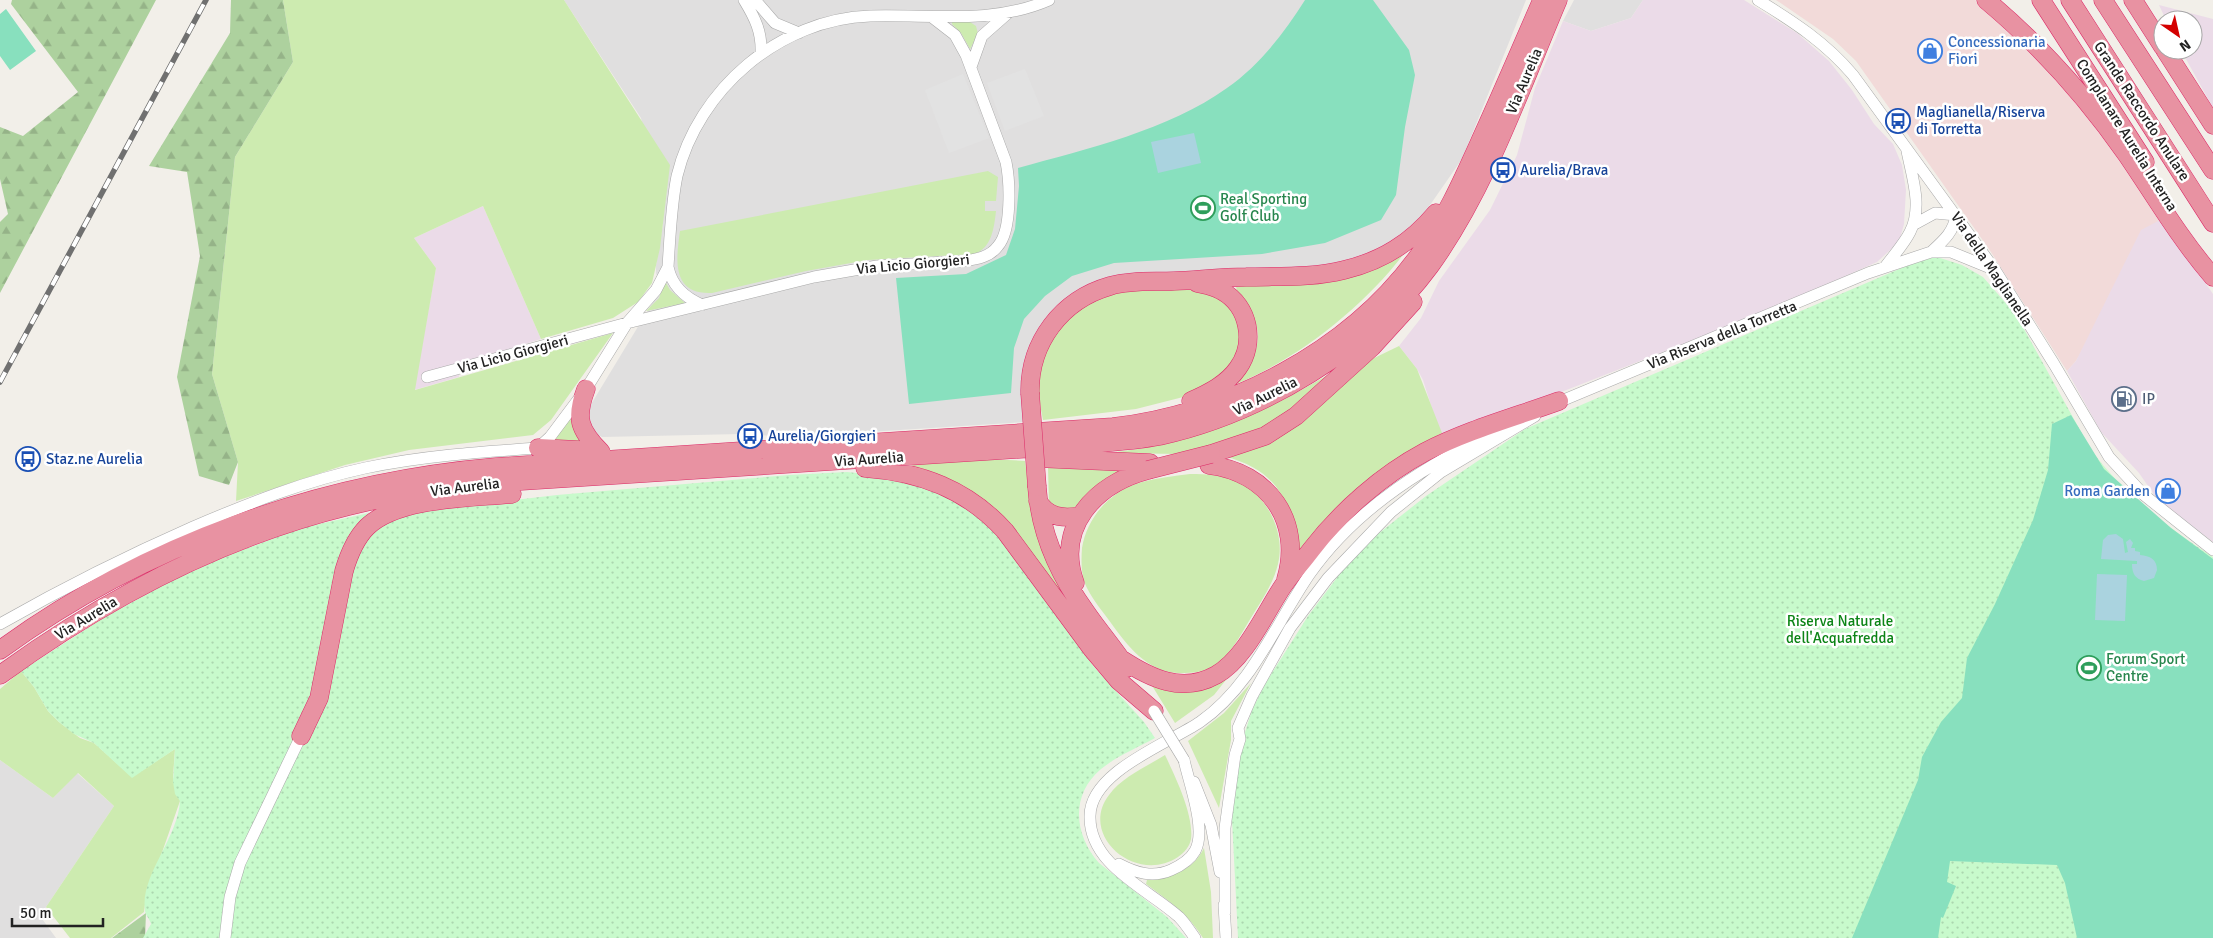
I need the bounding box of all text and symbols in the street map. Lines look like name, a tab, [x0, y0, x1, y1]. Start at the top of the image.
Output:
north arrow	[2153, 10, 2203, 60]
place label: Concessionaria Fiori	[1948, 33, 2046, 68]
text: N	[2176, 36, 2194, 55]
shop icon: Concessionaria Fiori	[1917, 38, 1943, 64]
street label: Grande Raccordo Anulare	[2090, 38, 2194, 184]
street label: Via Aurelia	[1502, 45, 1546, 117]
street label: Complanare Aurelia Interna	[2073, 55, 2181, 215]
place label: Maglianella/Riserva di Torretta	[1916, 103, 2045, 138]
bus stop icon: Maglianella/Riserva di Torretta	[1885, 108, 1911, 134]
bus stop icon: Aurelia/Brava	[1490, 157, 1516, 183]
place label: Aurelia/Brava	[1520, 161, 1608, 179]
place label: Real Sporting Golf Club	[1220, 190, 1307, 225]
sports icon: Real Sporting Golf Club	[1190, 195, 1216, 221]
street label: Via della Maglianella	[1947, 208, 2037, 330]
street label: Via Licio Giorgieri	[856, 250, 970, 278]
street label: Via Riserva della Torretta	[1645, 297, 1799, 373]
street label: Via Licio Giorgieri	[456, 331, 570, 377]
street label: Via Aurelia	[1230, 373, 1300, 419]
fuel station icon: IP	[2111, 386, 2137, 412]
place label: IP	[2142, 390, 2155, 408]
bus stop icon: Aurelia/Giorgieri	[737, 423, 763, 449]
place label: Aurelia/Giorgieri	[768, 427, 876, 445]
bus stop icon: Staz.ne Aurelia	[15, 446, 41, 472]
street label: Via Aurelia	[834, 448, 904, 470]
place label: Staz.ne Aurelia	[46, 450, 143, 468]
street label: Via Aurelia	[429, 474, 501, 500]
shop icon: Roma Garden	[2155, 478, 2181, 504]
place label: Roma Garden	[2064, 482, 2150, 500]
street label: Via Aurelia	[52, 592, 120, 644]
park label: Riserva Naturale dell'Acquafredda	[1786, 612, 1894, 647]
place label: Forum Sport Centre	[2106, 650, 2185, 685]
sports icon: Forum Sport Centre	[2076, 655, 2102, 681]
scale bar	[12, 896, 104, 928]
text: 50 m	[20, 904, 51, 922]

